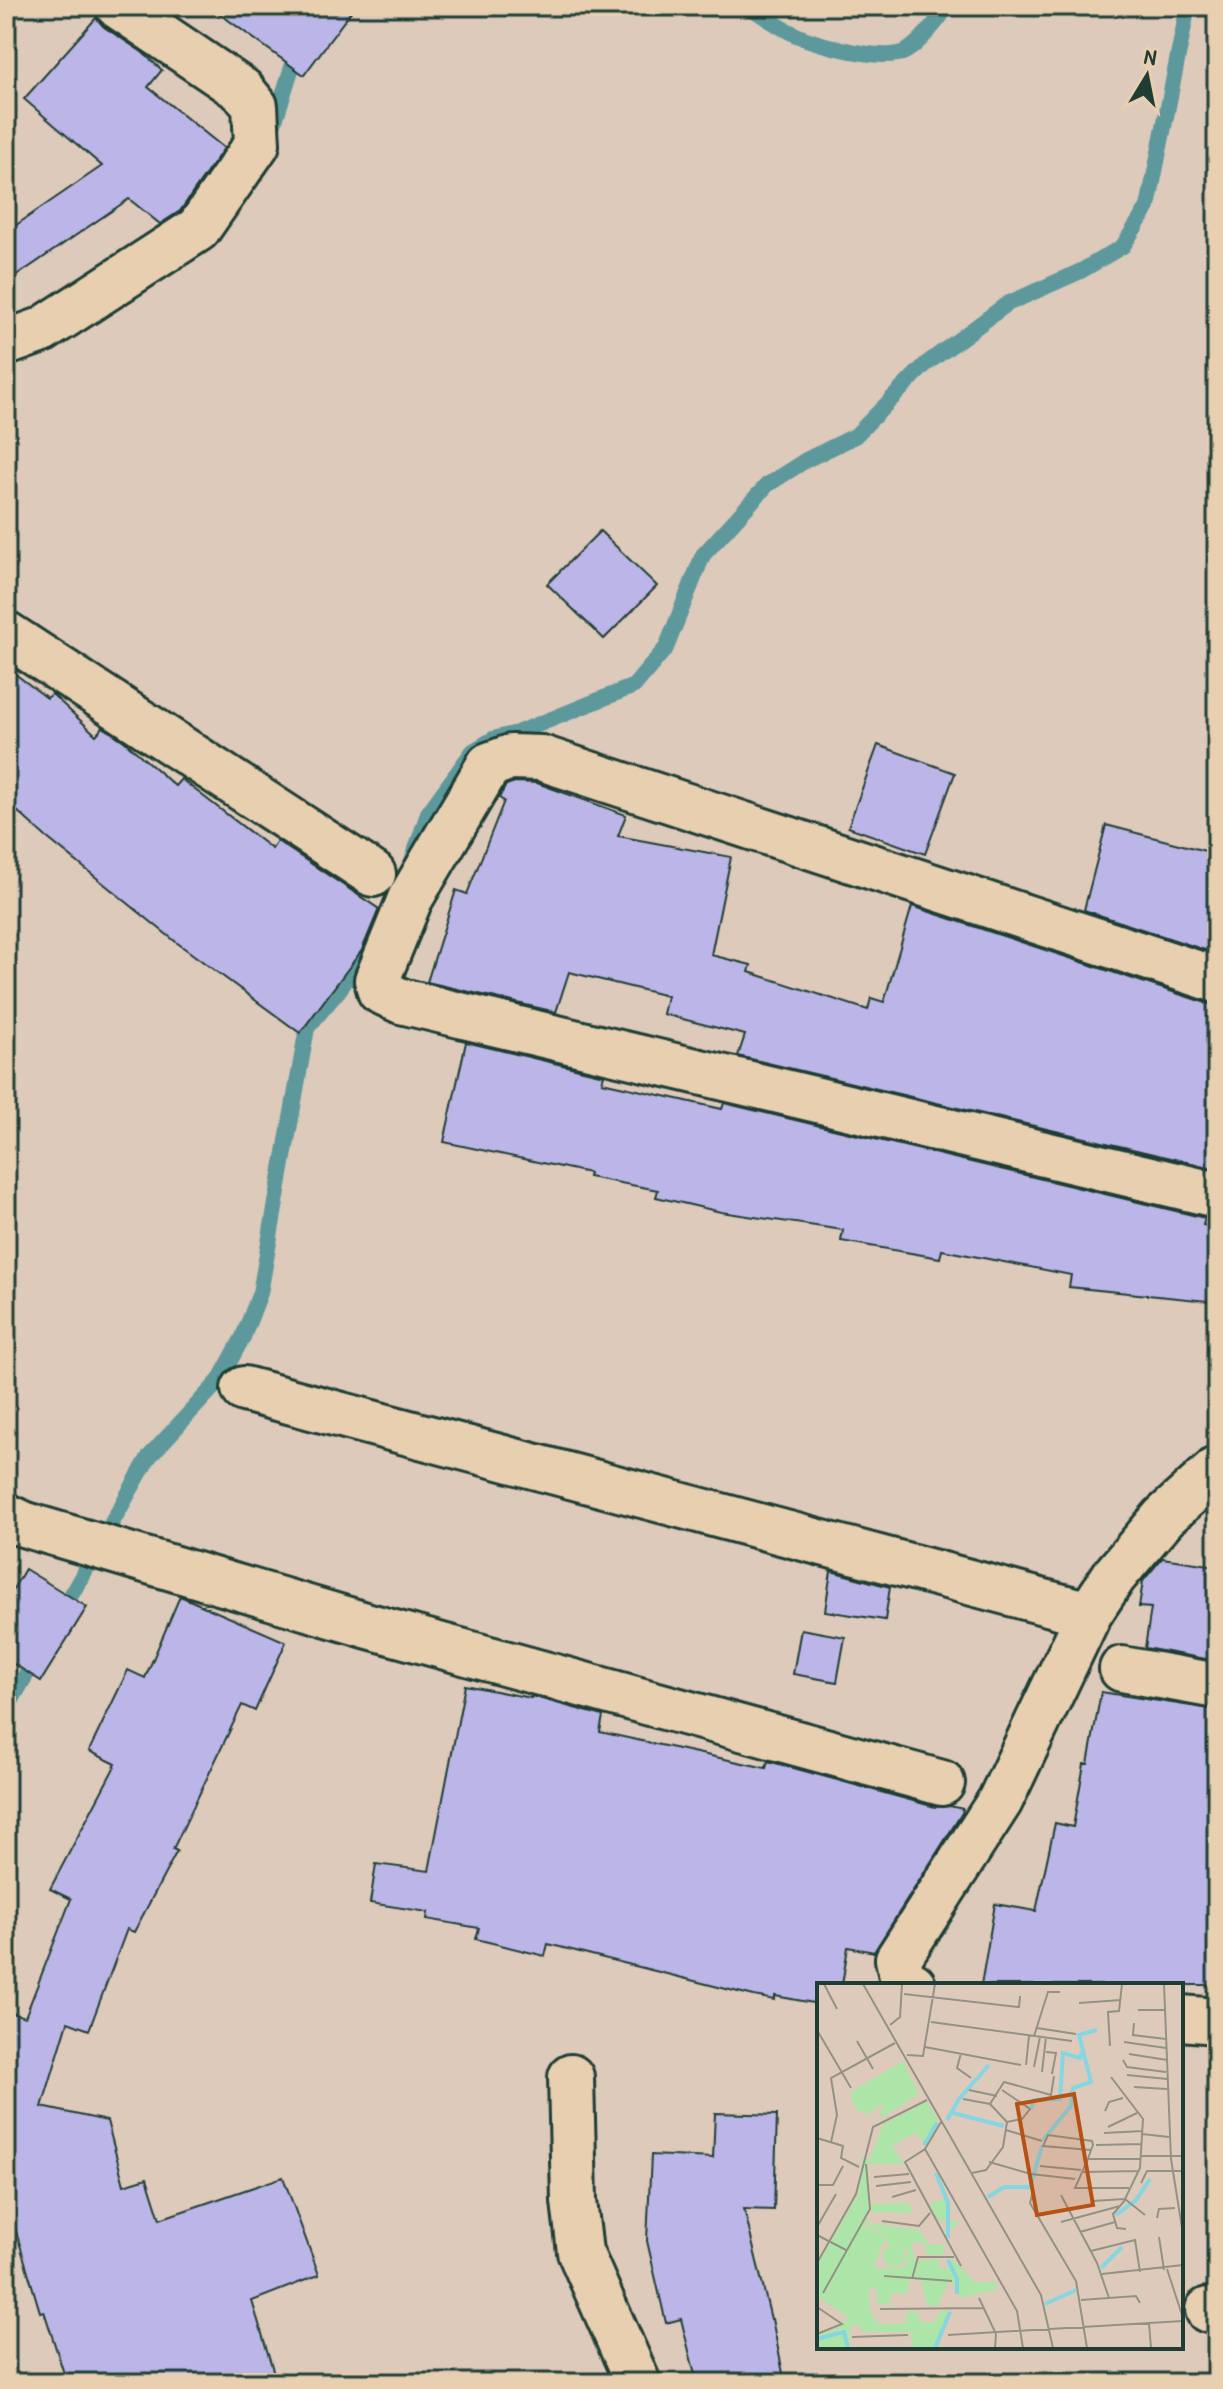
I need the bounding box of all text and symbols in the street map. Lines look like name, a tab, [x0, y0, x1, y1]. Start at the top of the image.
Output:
north arrow	[1107, 36, 1187, 116]
text: N	[1142, 41, 1159, 72]
inset map	[817, 1983, 1183, 2349]

